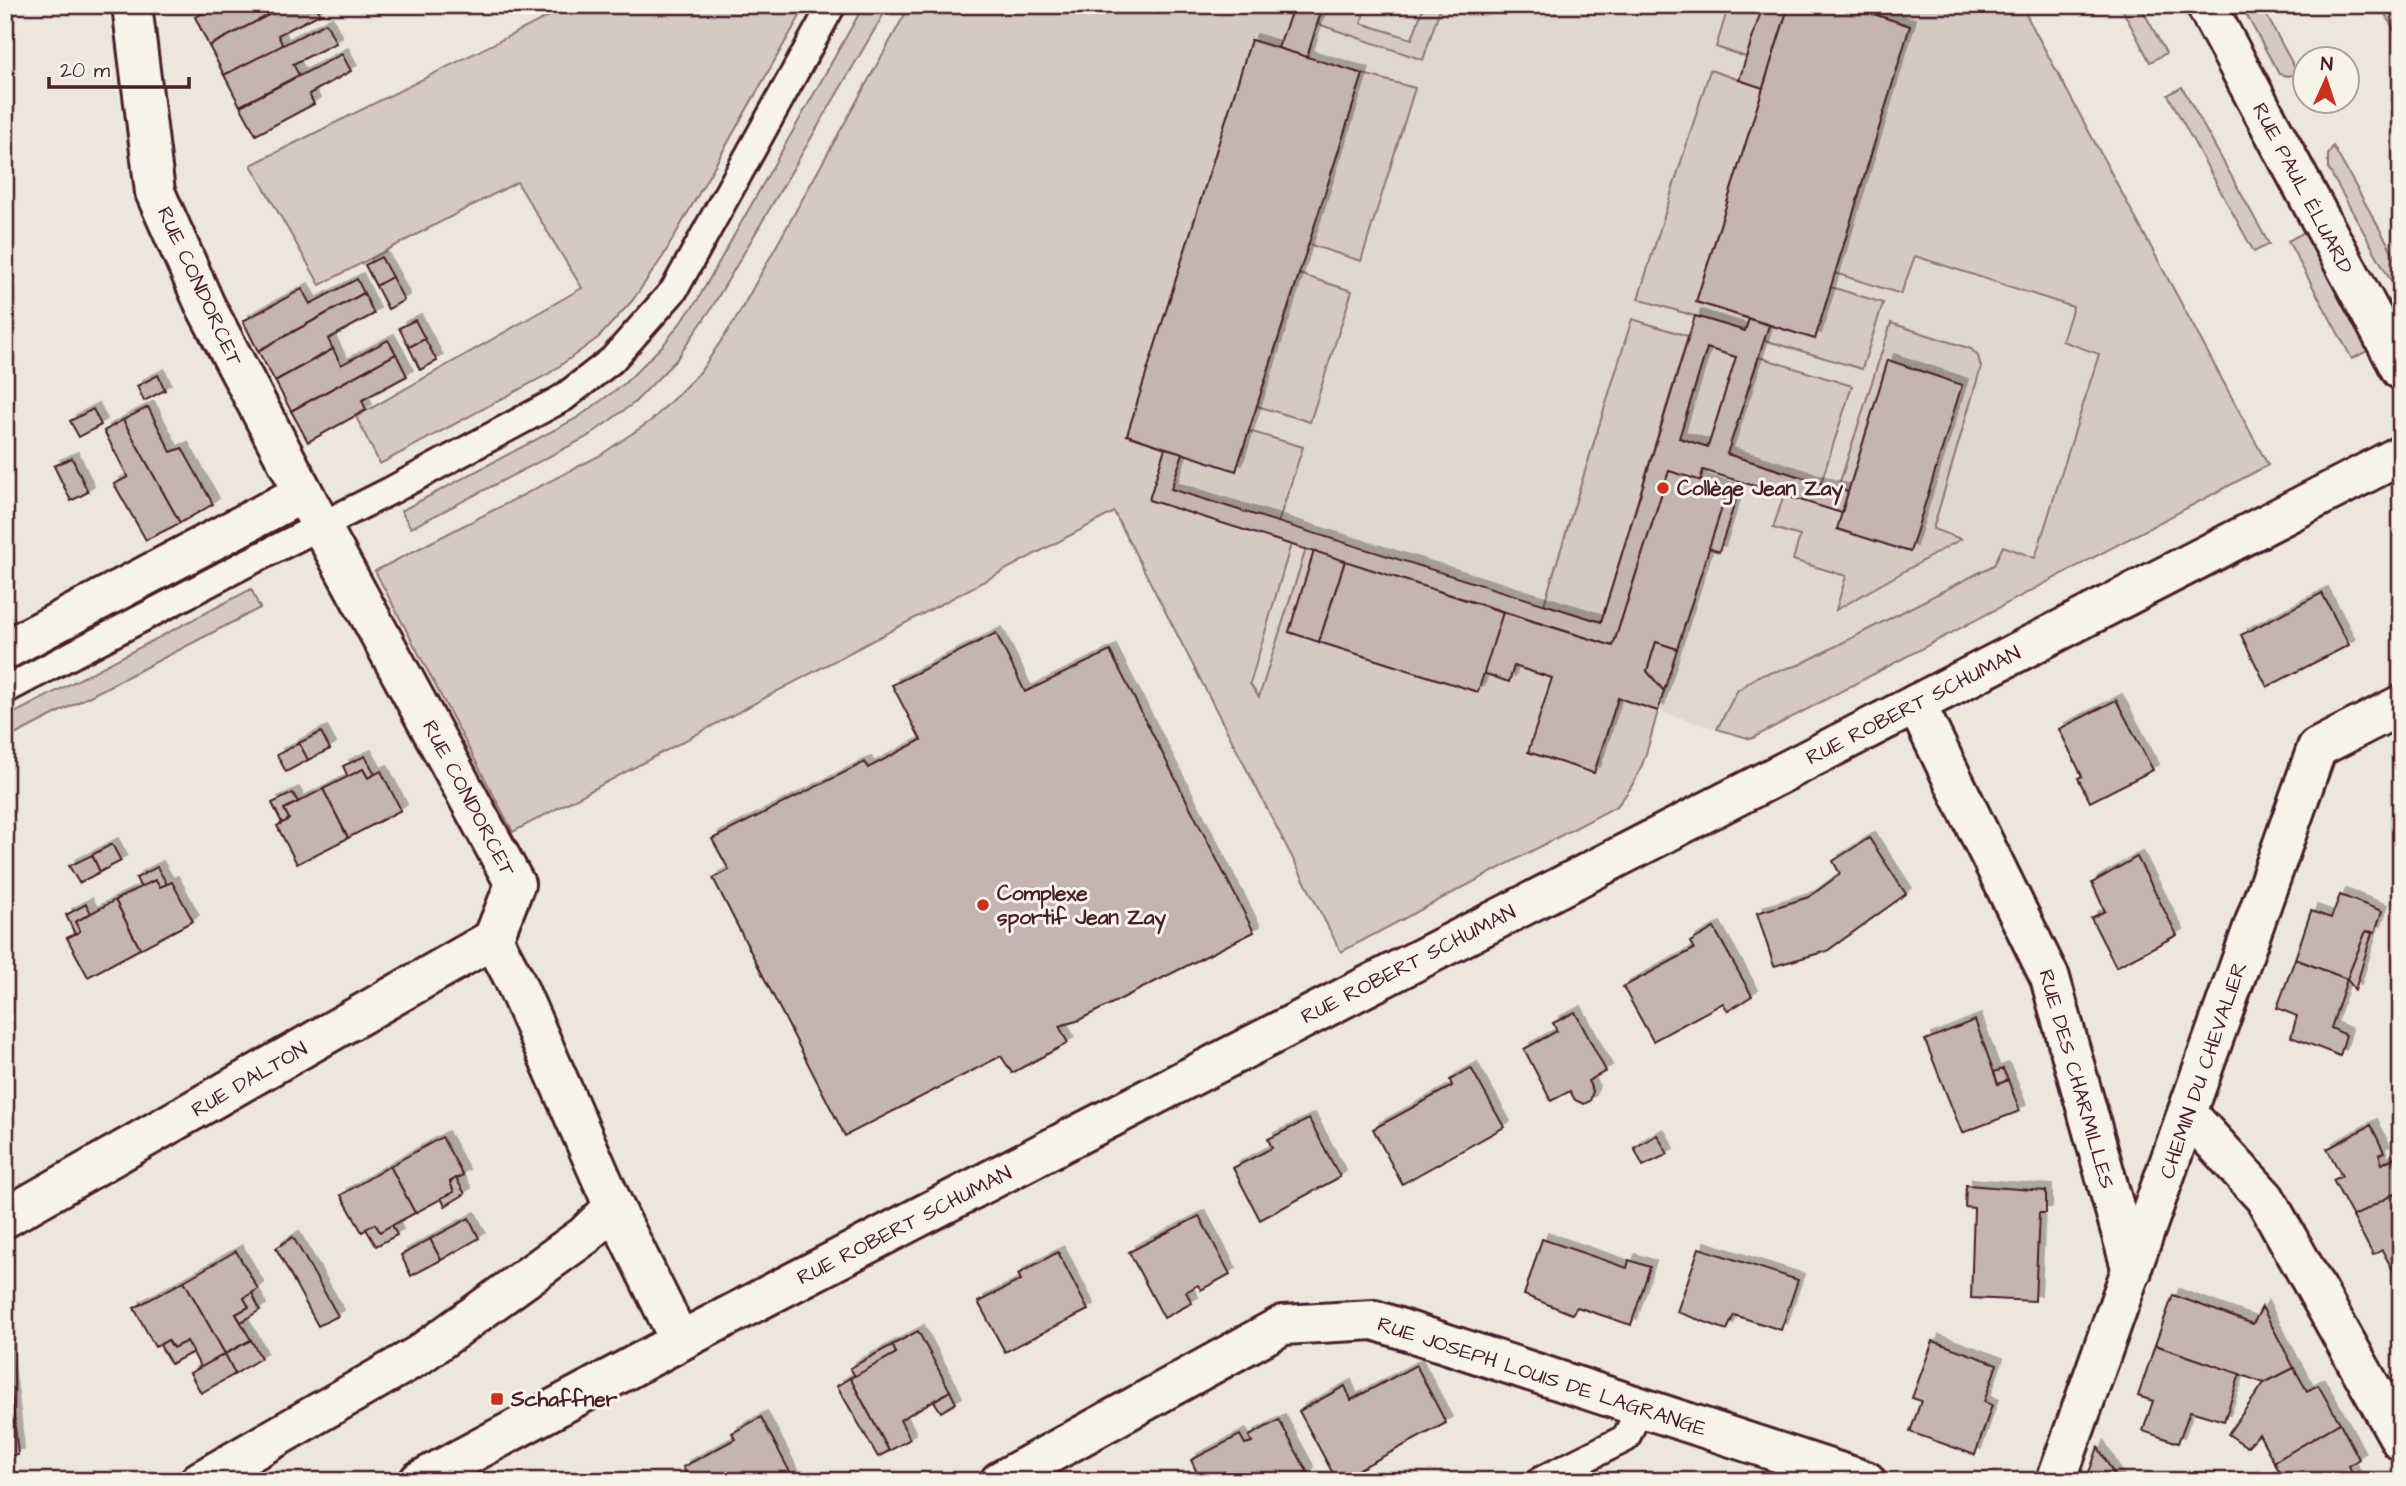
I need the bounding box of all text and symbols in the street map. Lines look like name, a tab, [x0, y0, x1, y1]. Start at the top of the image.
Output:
scale bar	[49, 46, 189, 90]
north arrow	[2290, 46, 2360, 116]
text: N	[2320, 51, 2334, 78]
text: 20 m	[60, 56, 111, 85]
street label: RUE PAUL ÉLUARD	[2245, 98, 2360, 279]
street label: RUE CONDORCET	[150, 202, 250, 371]
place label: Collège Jean Zay	[1677, 474, 1843, 506]
marker: Collège Jean Zay	[1655, 480, 1671, 496]
street label: RUE ROBERT SCHUMAN	[1801, 639, 2026, 772]
street label: RUE CONDORCET	[415, 715, 522, 882]
place label: Complexe sportif Jean Zay	[997, 879, 1166, 935]
marker: Complexe sportif Jean Zay	[975, 897, 991, 913]
street label: RUE ROBERT SCHUMAN	[1296, 898, 1521, 1031]
street label: CHEMIN DU CHEVALIER	[2153, 958, 2254, 1183]
street label: RUE DES CHARMILLES	[2031, 966, 2122, 1192]
street label: RUE DALTON	[186, 1034, 313, 1124]
street label: RUE ROBERT SCHUMAN	[792, 1159, 1017, 1292]
street label: RUE JOSEPH LOUIS DE LAGRANGE	[1374, 1309, 1711, 1444]
place label: Schaffner	[510, 1385, 618, 1414]
marker: Schaffner	[489, 1391, 505, 1407]

